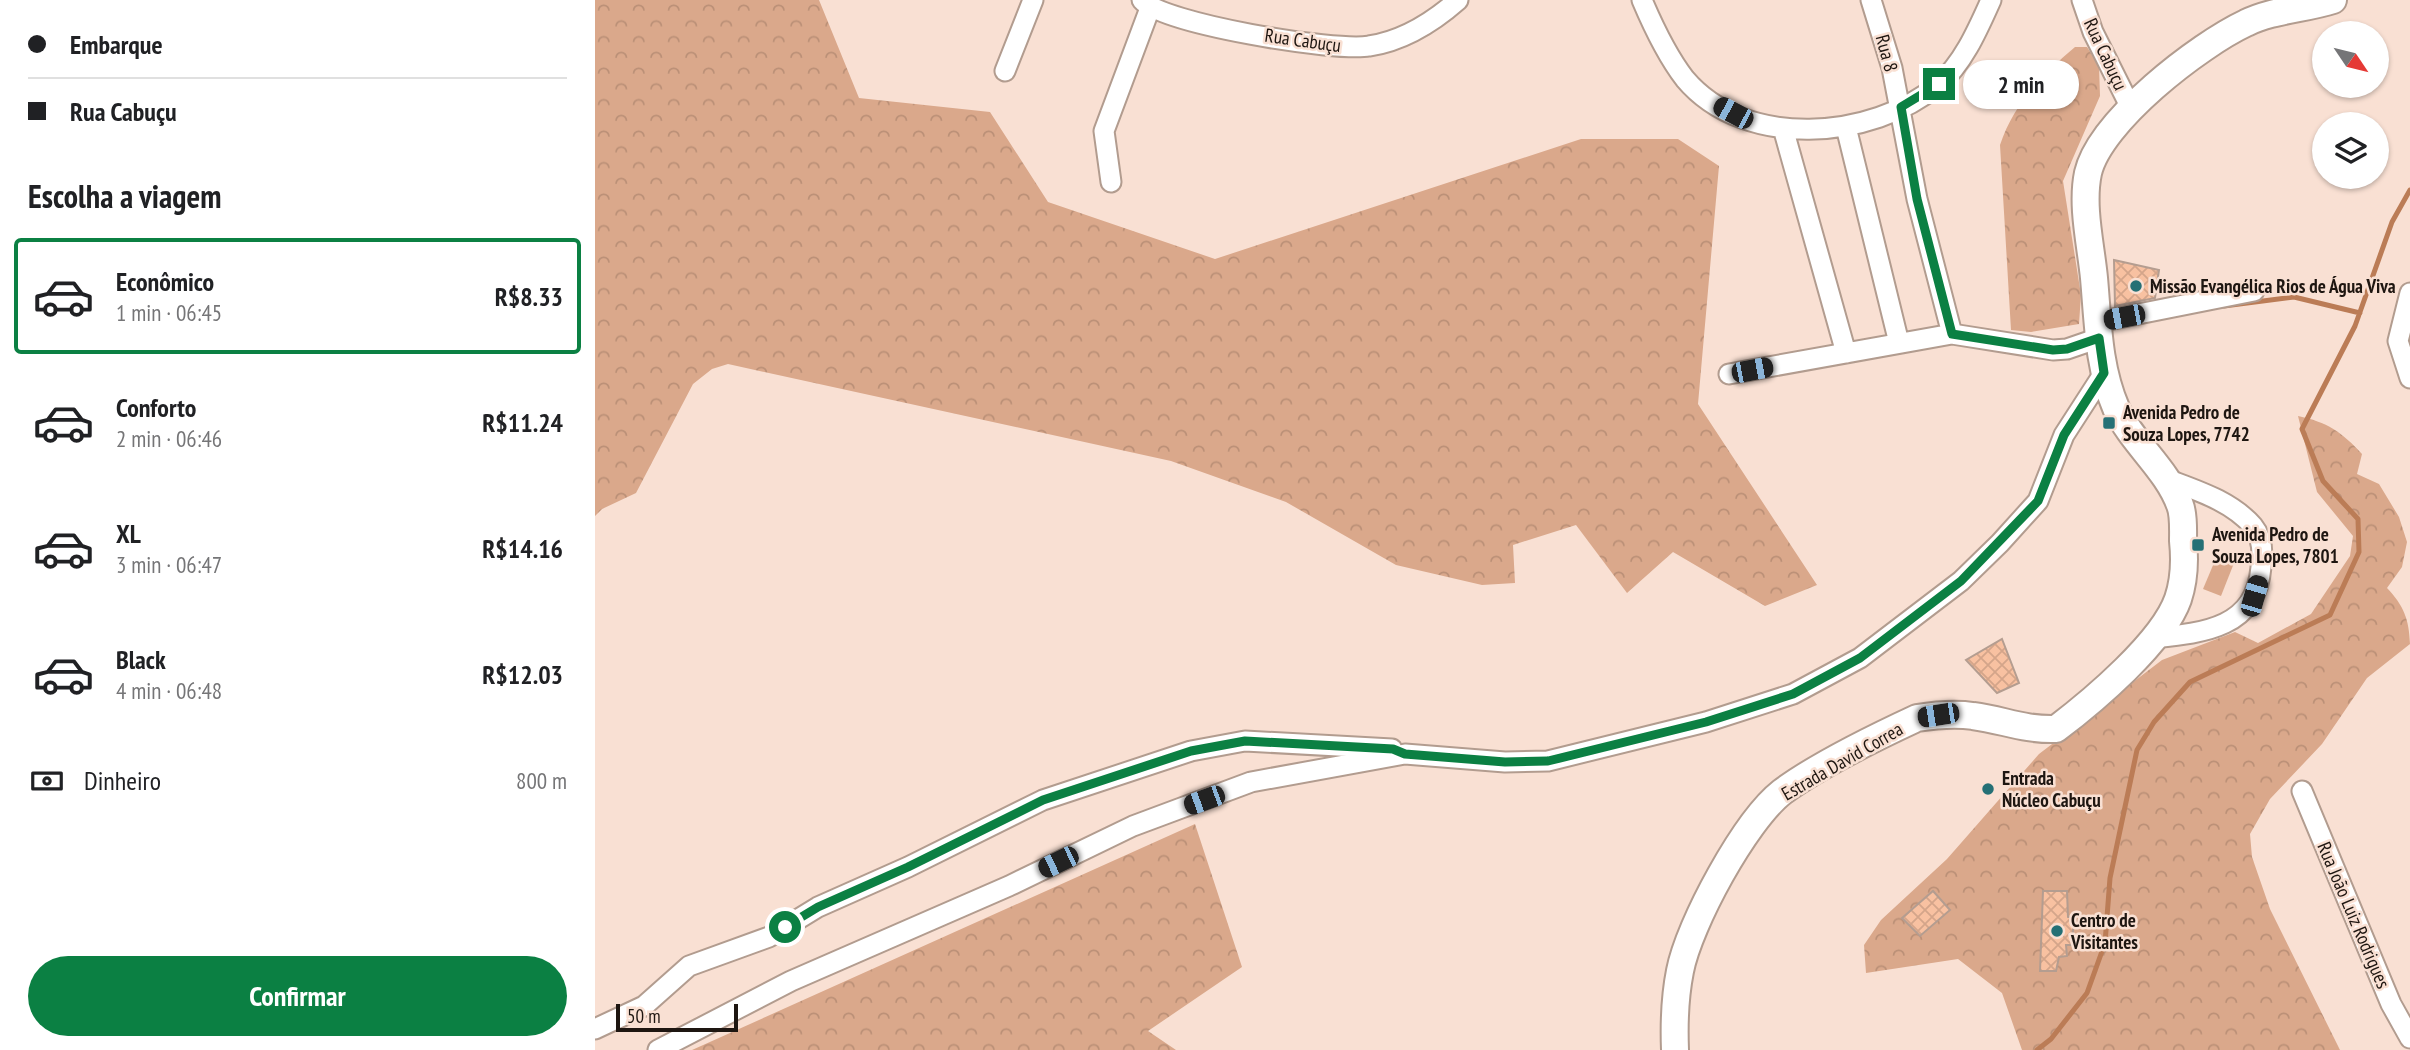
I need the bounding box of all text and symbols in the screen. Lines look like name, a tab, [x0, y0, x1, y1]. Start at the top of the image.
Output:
street label: Rua Cabuçu	[2079, 14, 2133, 94]
north arrow	[2312, 21, 2389, 98]
map controls	[2312, 21, 2389, 189]
street label: Rua Cabuçu	[1263, 23, 1343, 57]
text: Embarque	[70, 28, 163, 61]
street label: Rua 8	[1871, 32, 1903, 74]
callout: 2 min	[1963, 60, 2079, 108]
route end	[1923, 68, 1955, 100]
text: 2 min	[1998, 70, 2044, 99]
car	[1710, 94, 1757, 132]
text: Rua Cabuçu	[70, 95, 177, 128]
button: layers	[2312, 112, 2389, 189]
text: Escolha a viagem	[28, 175, 221, 217]
icon: car	[32, 265, 95, 328]
text: Econômico	[116, 265, 214, 298]
place label: Missão Evangélica Rios de Água Viva	[2150, 274, 2396, 298]
marker: Missão Evangélica Rios de Água Viva	[2128, 278, 2144, 294]
text: R$8.33	[495, 280, 563, 313]
text: 1 min · 06:45	[116, 298, 222, 327]
car	[2102, 303, 2147, 331]
car	[1730, 356, 1775, 384]
icon: car	[32, 391, 95, 454]
text: Conforto	[116, 391, 196, 424]
place label: Avenida Pedro de Souza Lopes, 7742	[2122, 400, 2250, 446]
text: R$11.24	[482, 406, 563, 439]
marker: Avenida Pedro de Souza Lopes, 7742	[2101, 415, 2117, 431]
text: 2 min · 06:46	[116, 424, 222, 453]
icon: car	[32, 517, 95, 580]
text: XL	[116, 517, 141, 550]
place label: Avenida Pedro de Souza Lopes, 7801	[2211, 522, 2339, 568]
text: R$14.16	[482, 532, 563, 565]
marker: Avenida Pedro de Souza Lopes, 7801	[2190, 537, 2206, 553]
text: 3 min · 06:47	[116, 550, 222, 579]
car	[2239, 573, 2270, 619]
icon: car	[32, 643, 95, 706]
text: Black	[116, 643, 166, 676]
text: R$12.03	[482, 658, 563, 691]
text: 4 min · 06:48	[116, 676, 222, 705]
car	[1916, 701, 1961, 729]
street label: Estrada David Correa	[1777, 717, 1907, 805]
icon: cash	[28, 762, 66, 800]
text: Dinheiro	[84, 764, 161, 797]
text: 800 m	[516, 766, 567, 795]
place label: Entrada Núcleo Cabuçu	[2002, 766, 2101, 812]
marker: Entrada Núcleo Cabuçu	[1980, 781, 1996, 797]
car	[1181, 783, 1228, 817]
street label: Rua João Luiz Rodrigues	[2312, 838, 2396, 992]
car	[1035, 843, 1082, 881]
place label: Centro de Visitantes	[2070, 908, 2138, 954]
route start	[769, 911, 801, 943]
marker: Centro de Visitantes	[2049, 923, 2065, 939]
button: Confirmar	[28, 956, 567, 1036]
scale bar	[616, 1001, 739, 1033]
text: 50 m	[627, 1004, 661, 1028]

